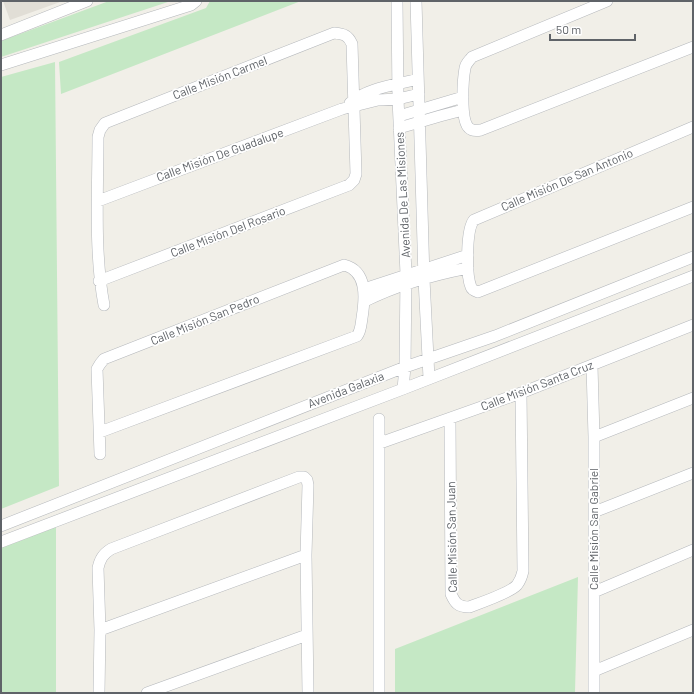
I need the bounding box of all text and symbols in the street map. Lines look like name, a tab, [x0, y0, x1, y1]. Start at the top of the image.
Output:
scale bar	[550, 16, 635, 42]
text: 50 m	[556, 22, 581, 36]
street label: Calle Misión Carmel	[170, 53, 269, 102]
street label: Calle Misión De Guadalupe	[154, 125, 285, 184]
street label: Avenida De Las Misiones	[392, 131, 412, 258]
street label: Calle Misión De San Antonio	[498, 145, 635, 213]
street label: Calle Misión Del Rosario	[168, 203, 287, 259]
street label: Calle Misión San Pedro	[148, 291, 261, 347]
street label: Calle Misión Santa Cruz	[478, 357, 595, 413]
street label: Avenida Galaxia	[305, 368, 386, 410]
street label: Calle Misión San Gabriel	[586, 468, 600, 590]
street label: Calle Misión San Juan	[443, 481, 459, 593]

